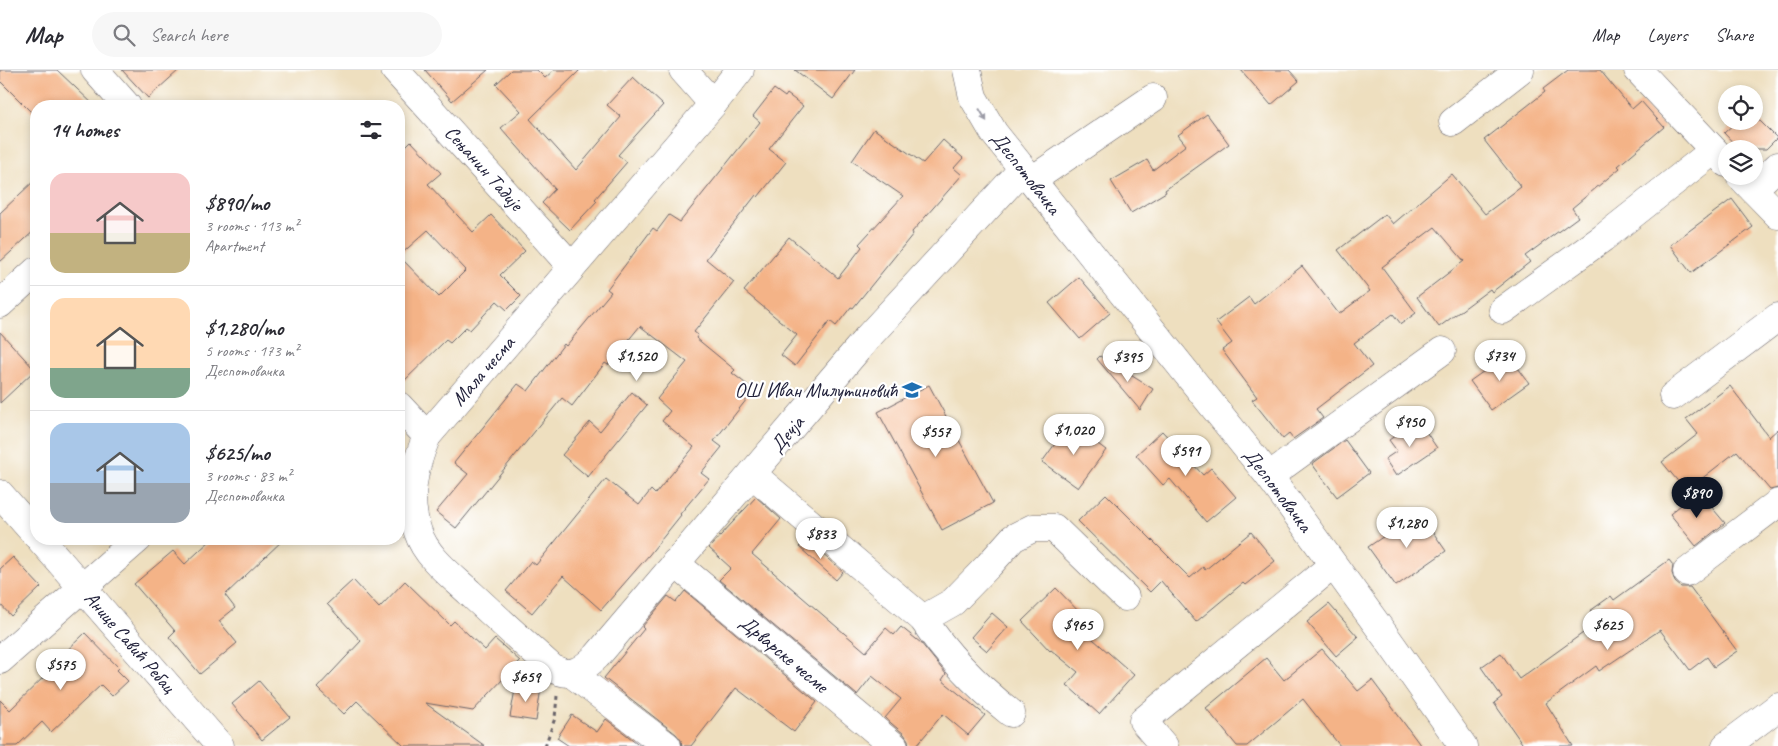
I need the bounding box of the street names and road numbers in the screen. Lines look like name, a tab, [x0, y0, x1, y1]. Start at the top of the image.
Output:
street label: Сењанин Тадије	[439, 120, 530, 217]
street label: Деспотовачка	[986, 126, 1067, 221]
street label: Мала чесма	[446, 330, 521, 411]
street label: Дечја	[764, 410, 810, 458]
street label: Деспотовачка	[1238, 443, 1319, 539]
street label: Анице Савић Ребац	[79, 586, 182, 699]
street label: Дрварске чесме	[735, 610, 835, 699]

